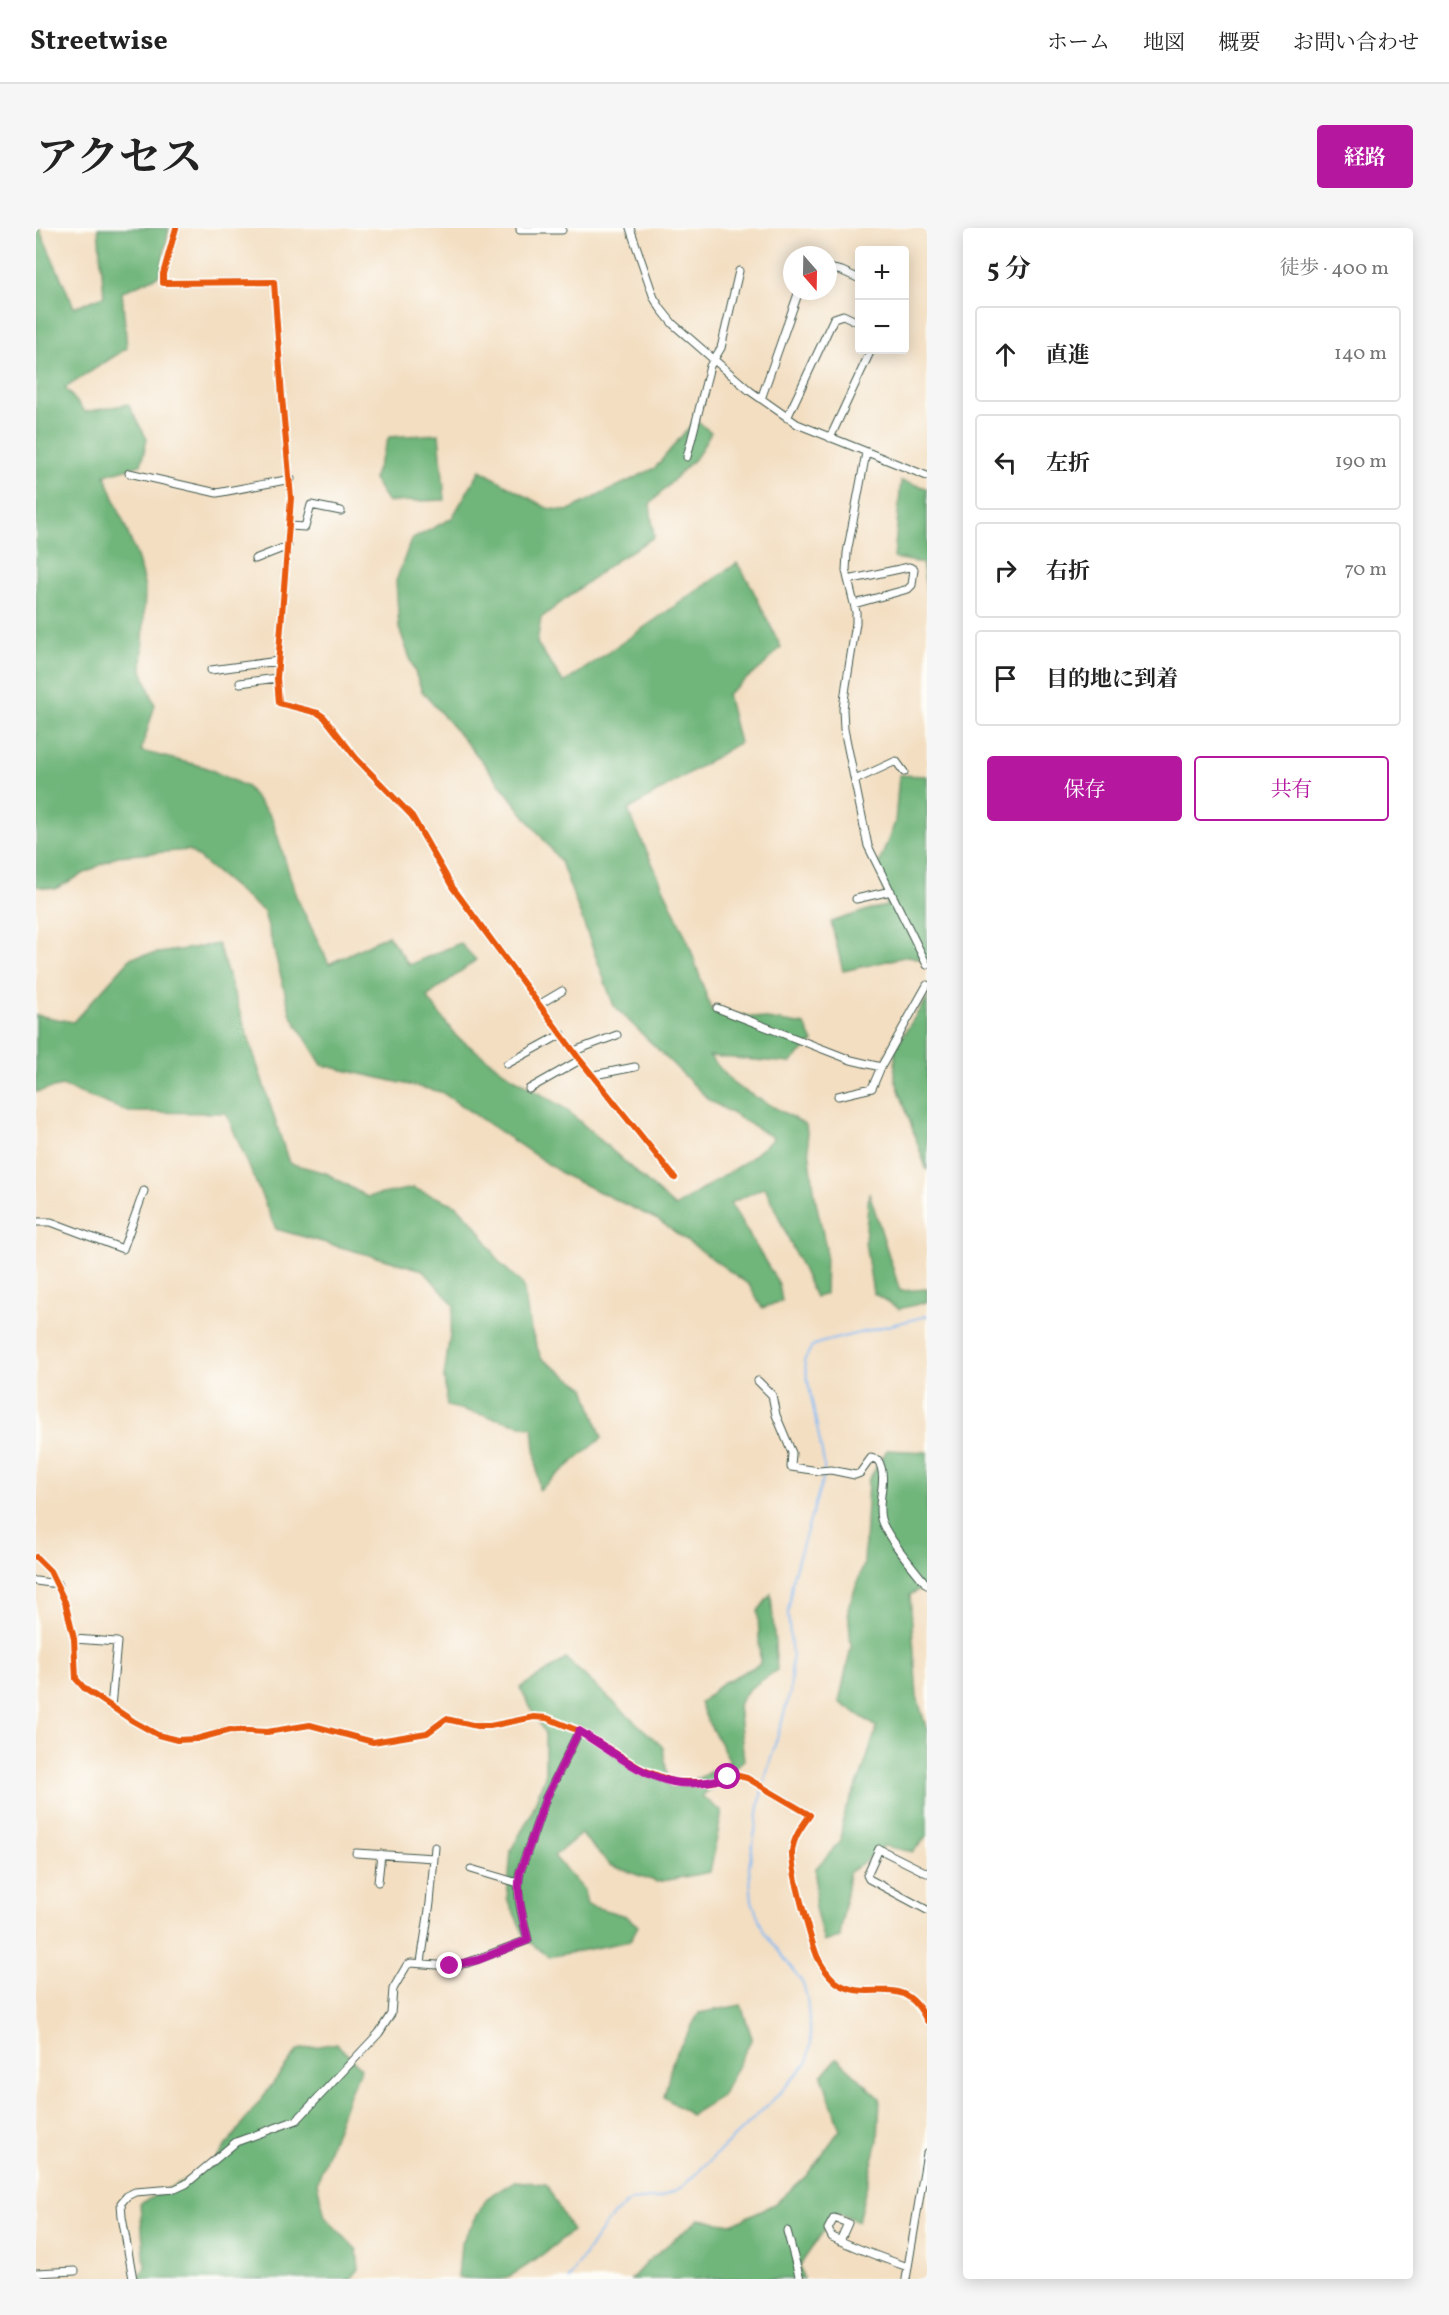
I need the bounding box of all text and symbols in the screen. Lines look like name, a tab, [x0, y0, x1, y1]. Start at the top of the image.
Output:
text: Streetwise	[30, 22, 168, 61]
text: ホーム	[1047, 29, 1110, 58]
text: 地図	[1143, 29, 1185, 58]
text: 概要	[1218, 29, 1260, 58]
text: お問い合わせ	[1293, 29, 1419, 58]
button: 経路	[1317, 125, 1413, 188]
text: アクセス	[36, 131, 203, 190]
north arrow	[783, 246, 837, 300]
map controls	[855, 246, 909, 354]
button: +	[855, 246, 909, 300]
text: 5 分	[987, 252, 1031, 288]
text: 徒歩 · 400 m	[1279, 255, 1389, 283]
button: −	[855, 300, 909, 354]
icon: ahead	[989, 338, 1022, 371]
text: 140 m	[1334, 340, 1387, 368]
text: 直進	[1046, 341, 1090, 372]
icon: left	[989, 446, 1022, 479]
text: 190 m	[1335, 448, 1387, 476]
text: 左折	[1046, 449, 1090, 480]
icon: right	[989, 554, 1022, 587]
text: 70 m	[1344, 556, 1387, 584]
text: 右折	[1046, 557, 1090, 588]
icon: arrive	[989, 662, 1022, 695]
text: 目的地に到着	[1046, 665, 1178, 696]
button: 保存	[987, 756, 1182, 821]
button: 共有	[1194, 756, 1389, 821]
route start	[714, 1763, 740, 1789]
route end	[436, 1952, 462, 1978]

